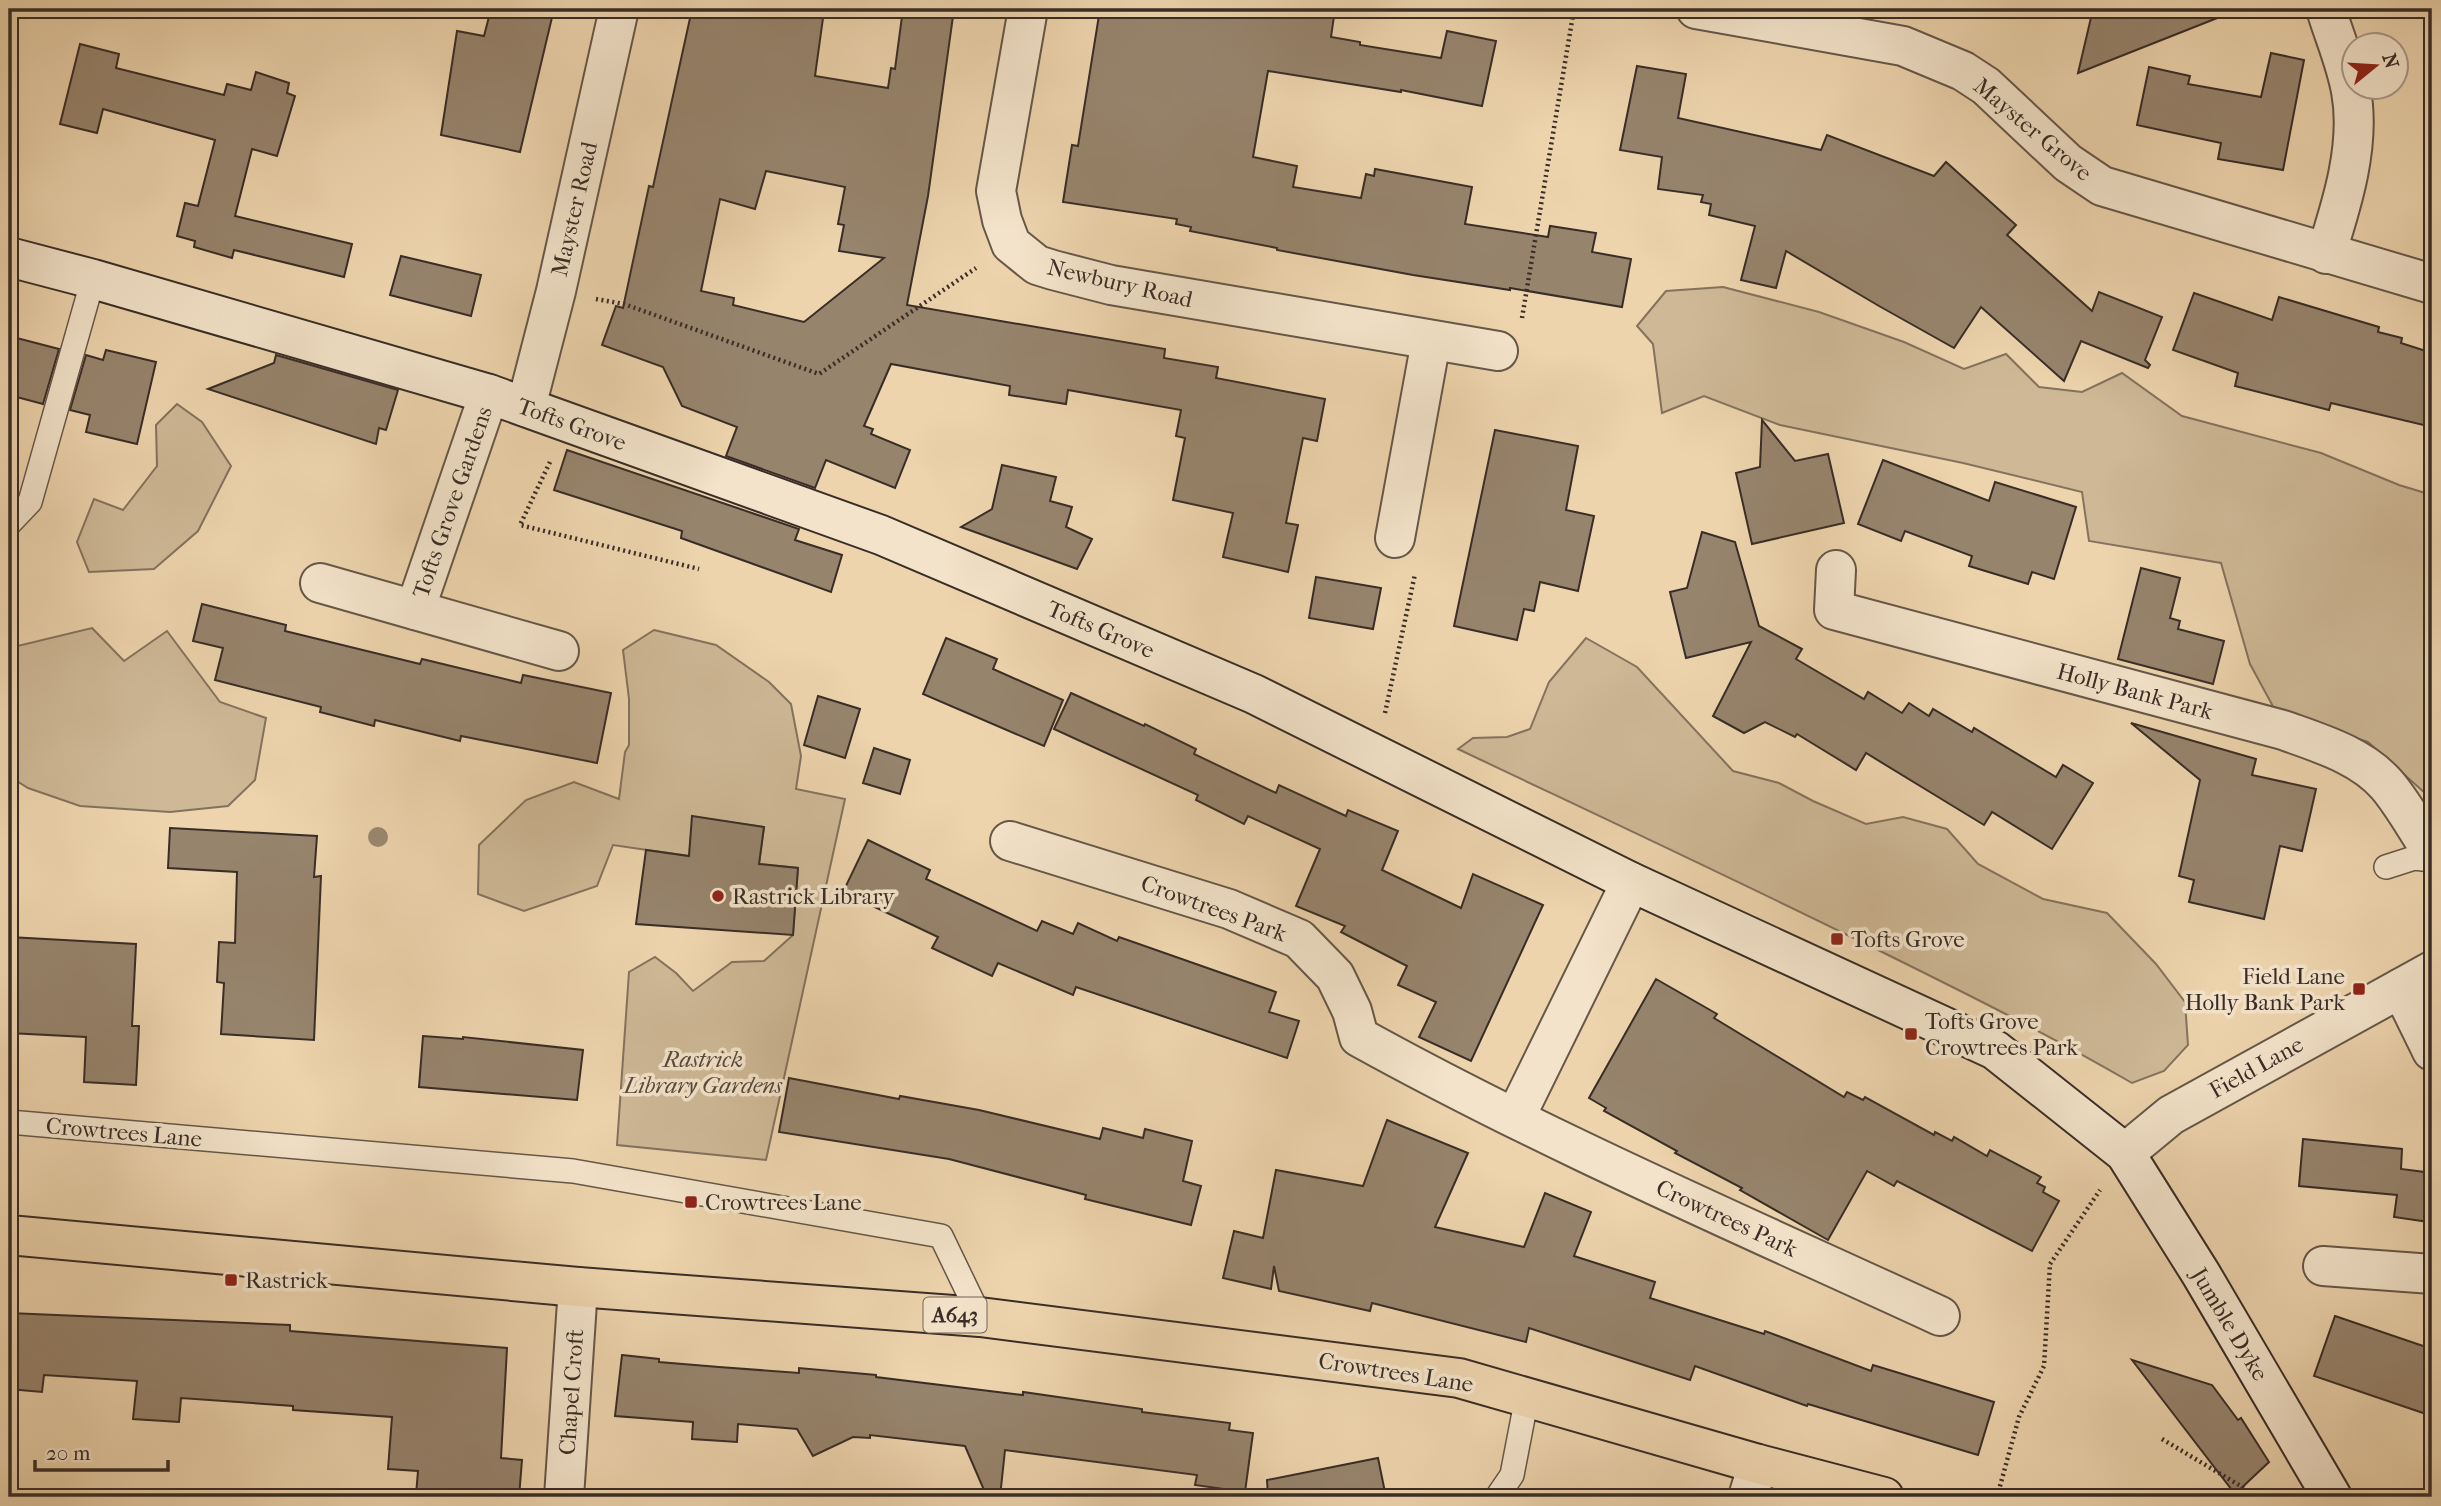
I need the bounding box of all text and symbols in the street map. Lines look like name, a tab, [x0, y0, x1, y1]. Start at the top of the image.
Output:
north arrow	[2340, 32, 2410, 102]
text: N	[2378, 51, 2403, 72]
street label: Mayster Grove	[1968, 72, 2097, 187]
street label: Mayster Road	[546, 139, 603, 279]
street label: Newbury Road	[1045, 254, 1196, 313]
street label: Tofts Grove	[514, 392, 630, 457]
street label: Tofts Grove Gardens	[407, 403, 498, 601]
street label: Tofts Grove	[1043, 595, 1158, 664]
street label: Holly Bank Park	[2054, 658, 2217, 726]
street label: Crowtrees Park	[1137, 870, 1291, 948]
place label: Rastrick Library	[732, 883, 895, 910]
marker: Rastrick Library	[710, 888, 726, 904]
place label: Tofts Grove	[1851, 926, 1965, 953]
marker: Tofts Grove	[1829, 931, 1845, 947]
place label: Field Lane Holly Bank Park	[2185, 963, 2346, 1016]
marker: Field Lane Holly Bank Park	[2351, 981, 2367, 997]
place label: Tofts Grove Crowtrees Park	[1925, 1008, 2079, 1061]
marker: Tofts Grove Crowtrees Park	[1903, 1026, 1919, 1042]
street label: Field Lane	[2205, 1031, 2308, 1104]
park label: Rastrick Library Gardens	[622, 1046, 783, 1099]
street label: Crowtrees Lane	[45, 1112, 203, 1153]
street label: Crowtrees Park	[1652, 1174, 1803, 1264]
place label: Crowtrees Lane	[705, 1189, 862, 1216]
marker: Crowtrees Lane	[683, 1194, 699, 1210]
street label: Jumble Dyke	[2184, 1261, 2274, 1386]
place label: Rastrick	[245, 1267, 329, 1294]
marker: Rastrick	[223, 1272, 239, 1288]
road number: A643	[923, 1298, 986, 1332]
street label: Chapel Croft	[554, 1328, 589, 1456]
street label: Crowtrees Lane	[1316, 1347, 1475, 1398]
scale bar	[35, 1429, 168, 1473]
text: 20 m	[46, 1441, 91, 1465]

